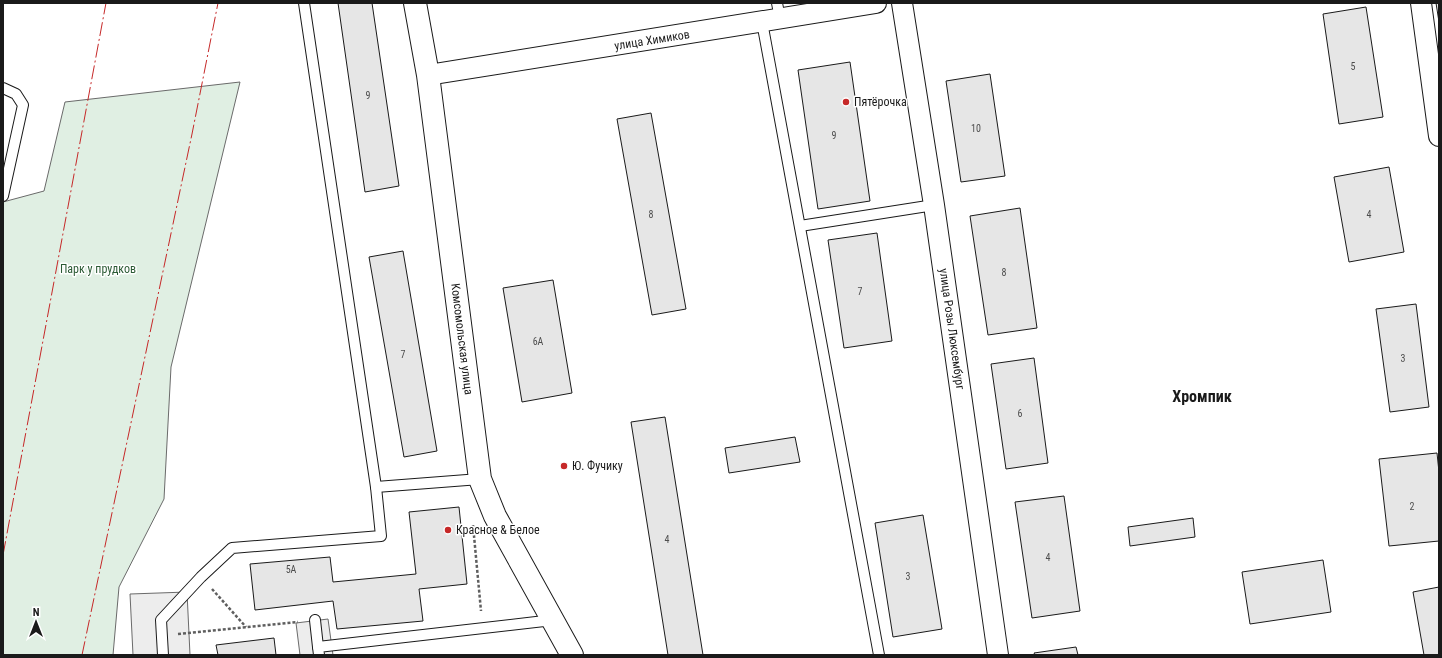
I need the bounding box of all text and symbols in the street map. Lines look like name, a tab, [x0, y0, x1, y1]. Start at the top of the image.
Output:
street label: улица Химиков	[613, 27, 691, 53]
house number: 5	[1351, 61, 1356, 72]
house number: 9	[366, 90, 371, 101]
place label: Пятёрочка	[854, 95, 907, 109]
marker: Пятёрочка	[841, 97, 851, 107]
house number: 10	[971, 123, 981, 134]
house number: 9	[832, 130, 837, 141]
house number: 8	[649, 209, 654, 220]
house number: 4	[1367, 209, 1372, 220]
park label: Парк у прудков	[60, 262, 136, 276]
street label: улица Розы Люксембург	[937, 267, 968, 391]
house number: 8	[1002, 267, 1007, 278]
street label: Комсомольская улица	[448, 283, 476, 396]
house number: 7	[858, 286, 863, 297]
house number: 6А	[533, 336, 544, 347]
house number: 7	[401, 349, 406, 360]
house number: 3	[1401, 353, 1406, 364]
district label: Хромпик	[1172, 387, 1232, 406]
house number: 6	[1018, 408, 1023, 419]
place label: Ю. Фучику	[572, 459, 623, 473]
marker: Ю. Фучику	[559, 461, 569, 471]
house number: 2	[1410, 501, 1415, 512]
place label: Красное & Белое	[456, 523, 540, 537]
marker: Красное & Белое	[443, 525, 453, 535]
house number: 4	[665, 534, 670, 545]
house number: 4	[1046, 552, 1051, 563]
house number: 5А	[286, 564, 297, 575]
house number: 3	[906, 571, 911, 582]
north arrow	[16, 602, 56, 642]
text: N	[33, 606, 40, 619]

